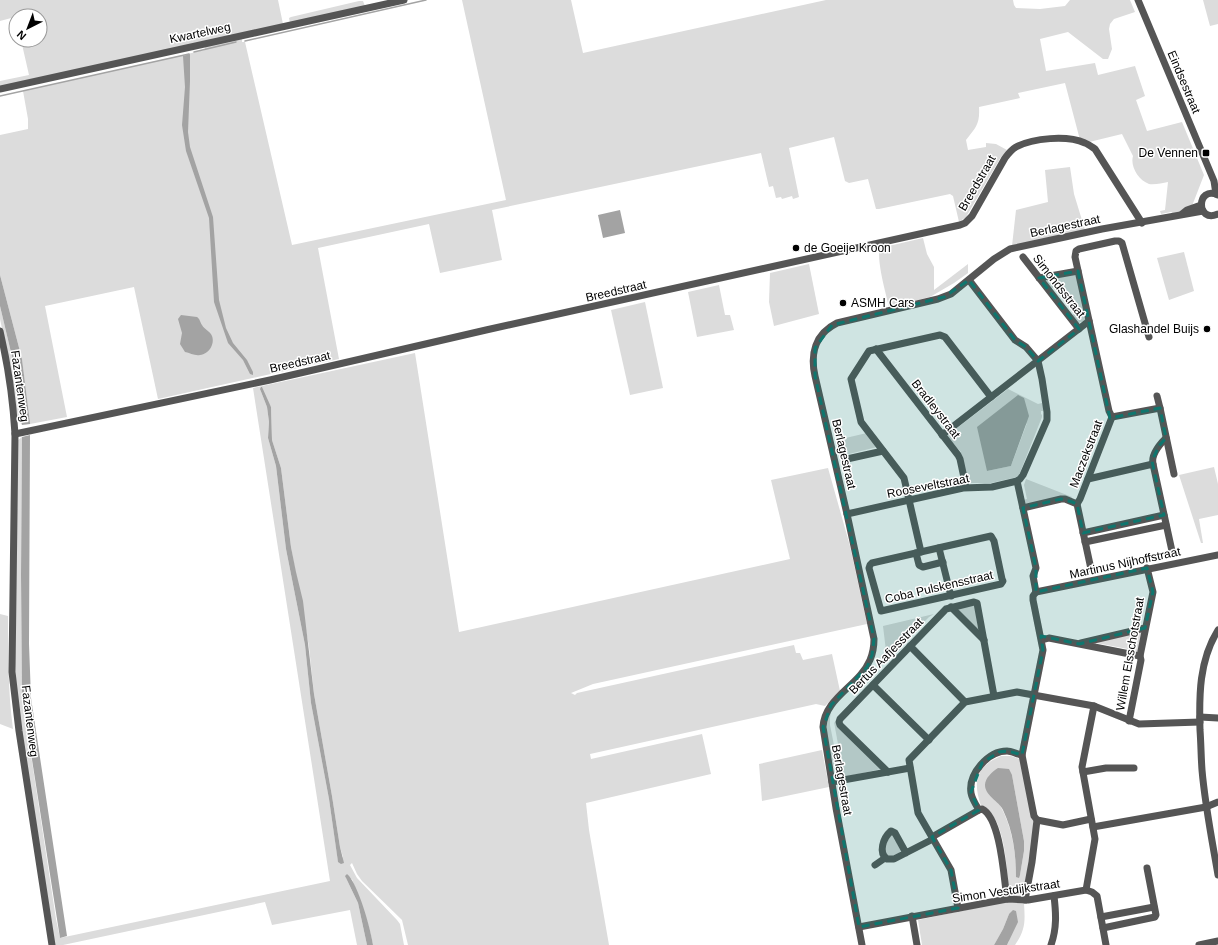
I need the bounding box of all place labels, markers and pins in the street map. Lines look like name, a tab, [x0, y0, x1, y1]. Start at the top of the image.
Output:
place label: De Vennen	[1139, 146, 1198, 160]
marker: De Vennen	[1201, 148, 1211, 158]
place label: de Goeije Kroon	[804, 241, 891, 255]
marker: de Goeije Kroon	[791, 243, 801, 253]
place label: ASMH Cars	[851, 296, 914, 310]
marker: ASMH Cars	[838, 298, 848, 308]
place label: Glashandel Buijs	[1109, 322, 1199, 336]
marker: Glashandel Buijs	[1202, 324, 1212, 334]

